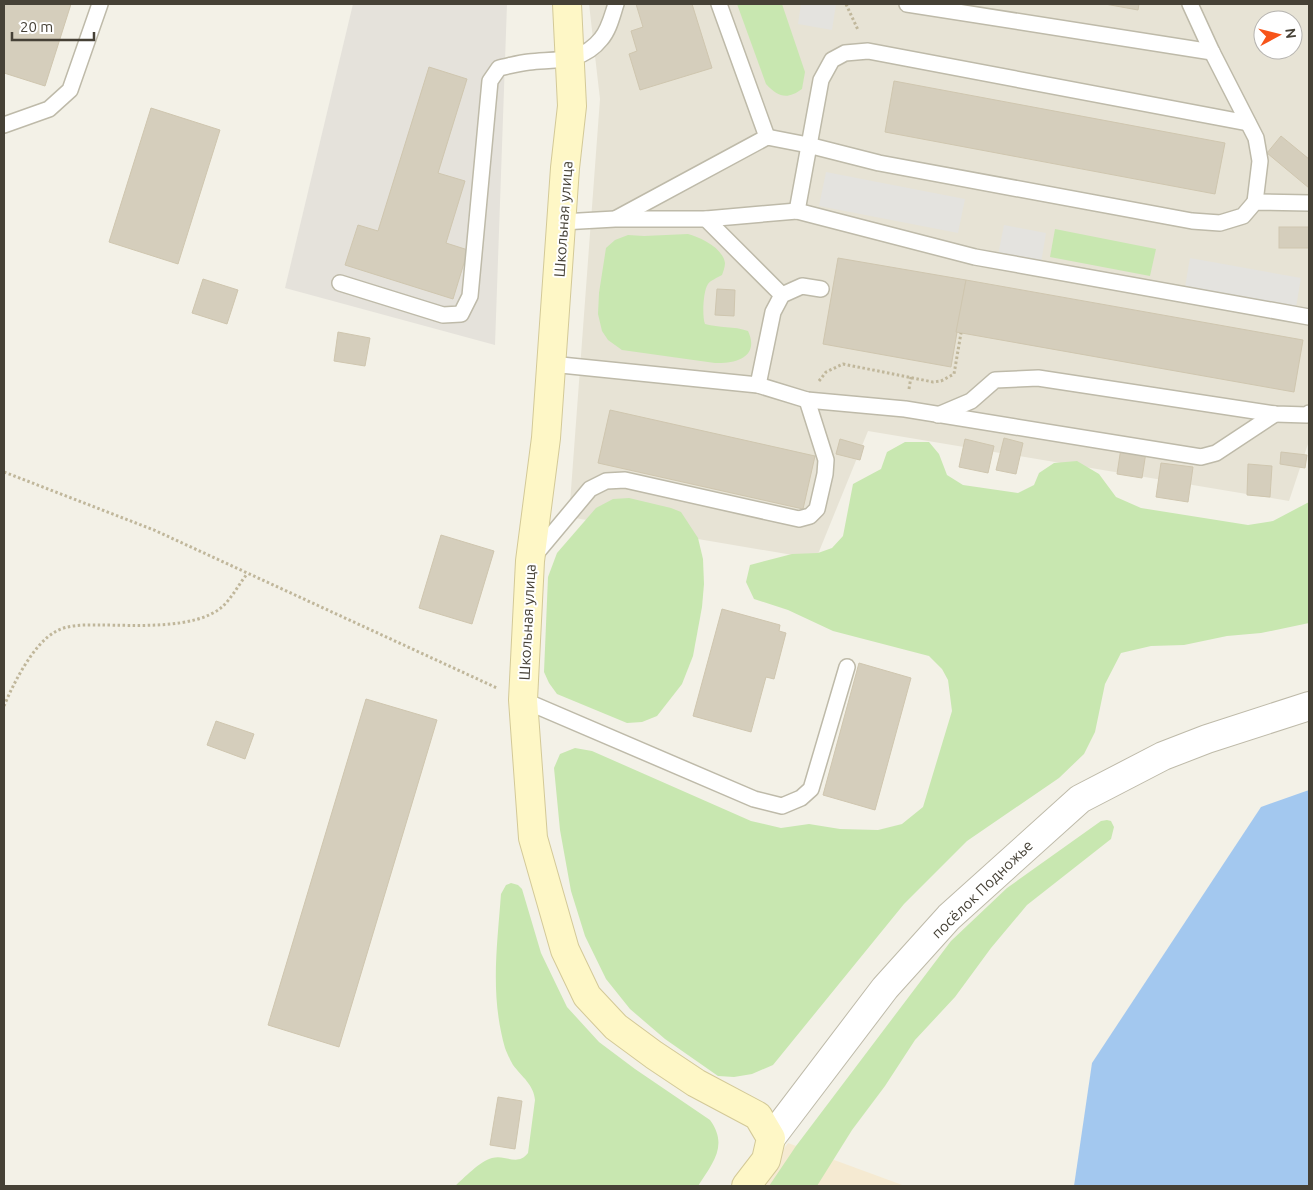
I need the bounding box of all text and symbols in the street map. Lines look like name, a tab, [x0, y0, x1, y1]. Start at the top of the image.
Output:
scale bar	[12, 10, 95, 42]
north arrow	[1253, 10, 1303, 60]
text: 20 m	[20, 18, 53, 35]
text: N	[1282, 27, 1299, 40]
street label: Школьная улица	[550, 160, 576, 278]
street label: Школьная улица	[515, 563, 539, 681]
street label: посёлок Подножье	[928, 836, 1036, 942]

